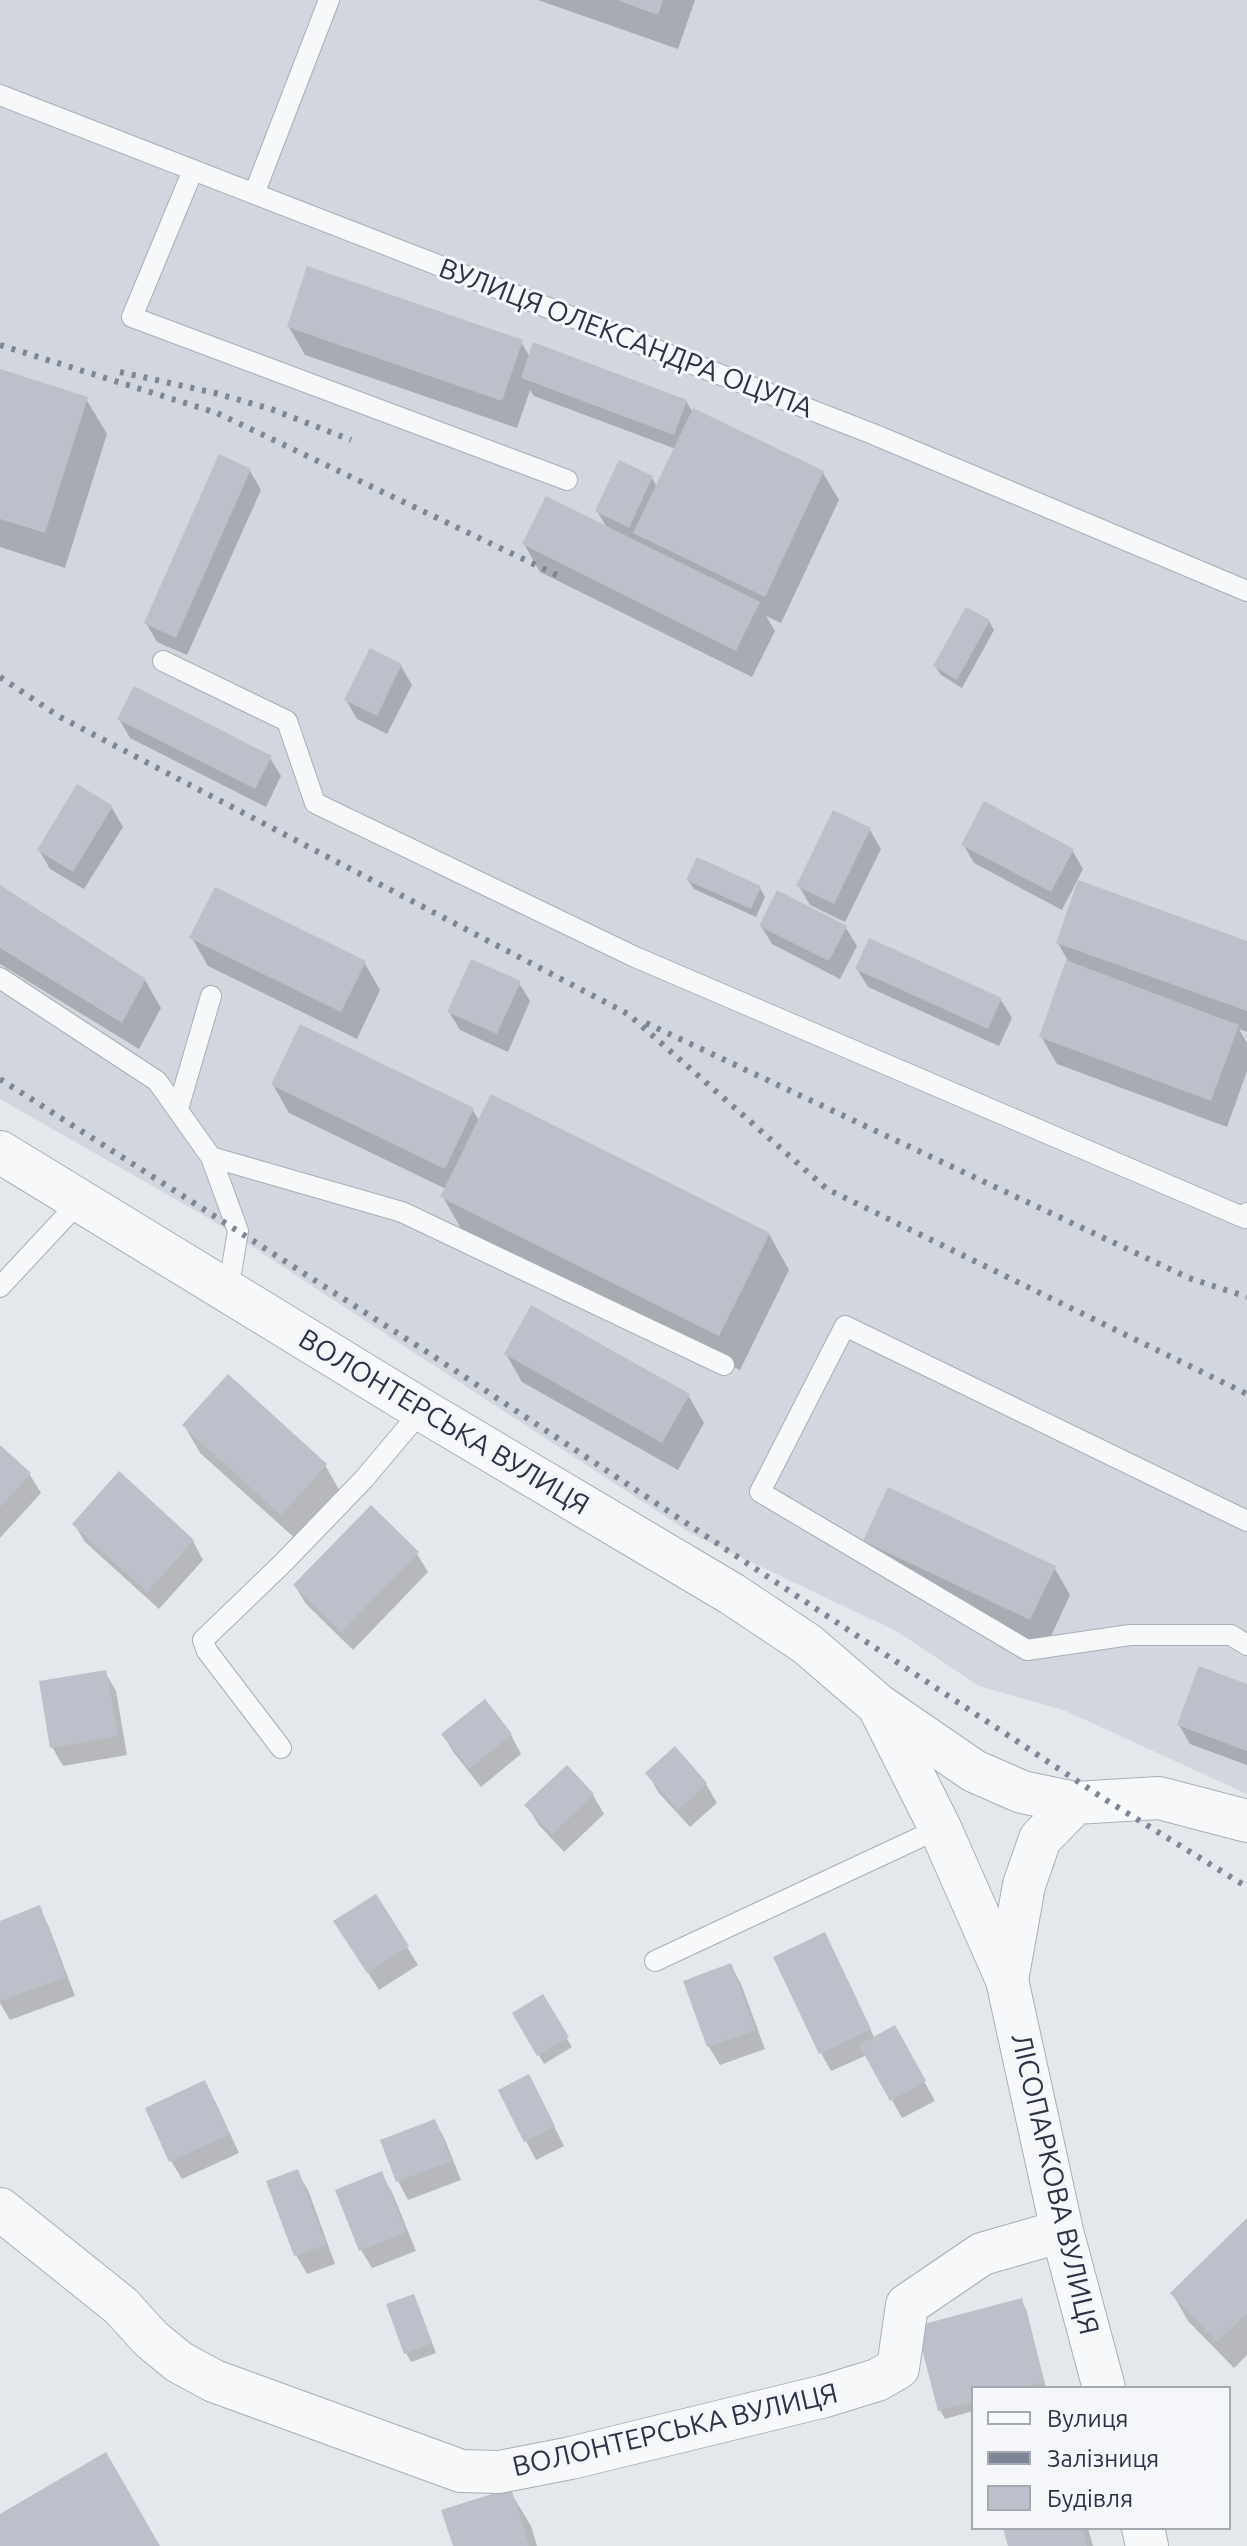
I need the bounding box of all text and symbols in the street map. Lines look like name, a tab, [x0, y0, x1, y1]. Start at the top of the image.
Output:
street label: ВУЛИЦЯ ОЛЕКСАНДРА ОЦУПА	[434, 251, 818, 425]
street label: ВОЛОНТЕРСЬКА ВУЛИЦЯ	[293, 1322, 595, 1522]
street label: ЛІСОПАРКОВА ВУЛИЦЯ	[1004, 2030, 1106, 2338]
street label: ВОЛОНТЕРСЬКА ВУЛИЦЯ	[509, 2376, 841, 2484]
legend	[971, 2386, 1231, 2530]
text: Вулиця	[1047, 2405, 1129, 2432]
text: Залізниця	[1047, 2445, 1159, 2472]
text: Будівля	[1047, 2485, 1133, 2512]

